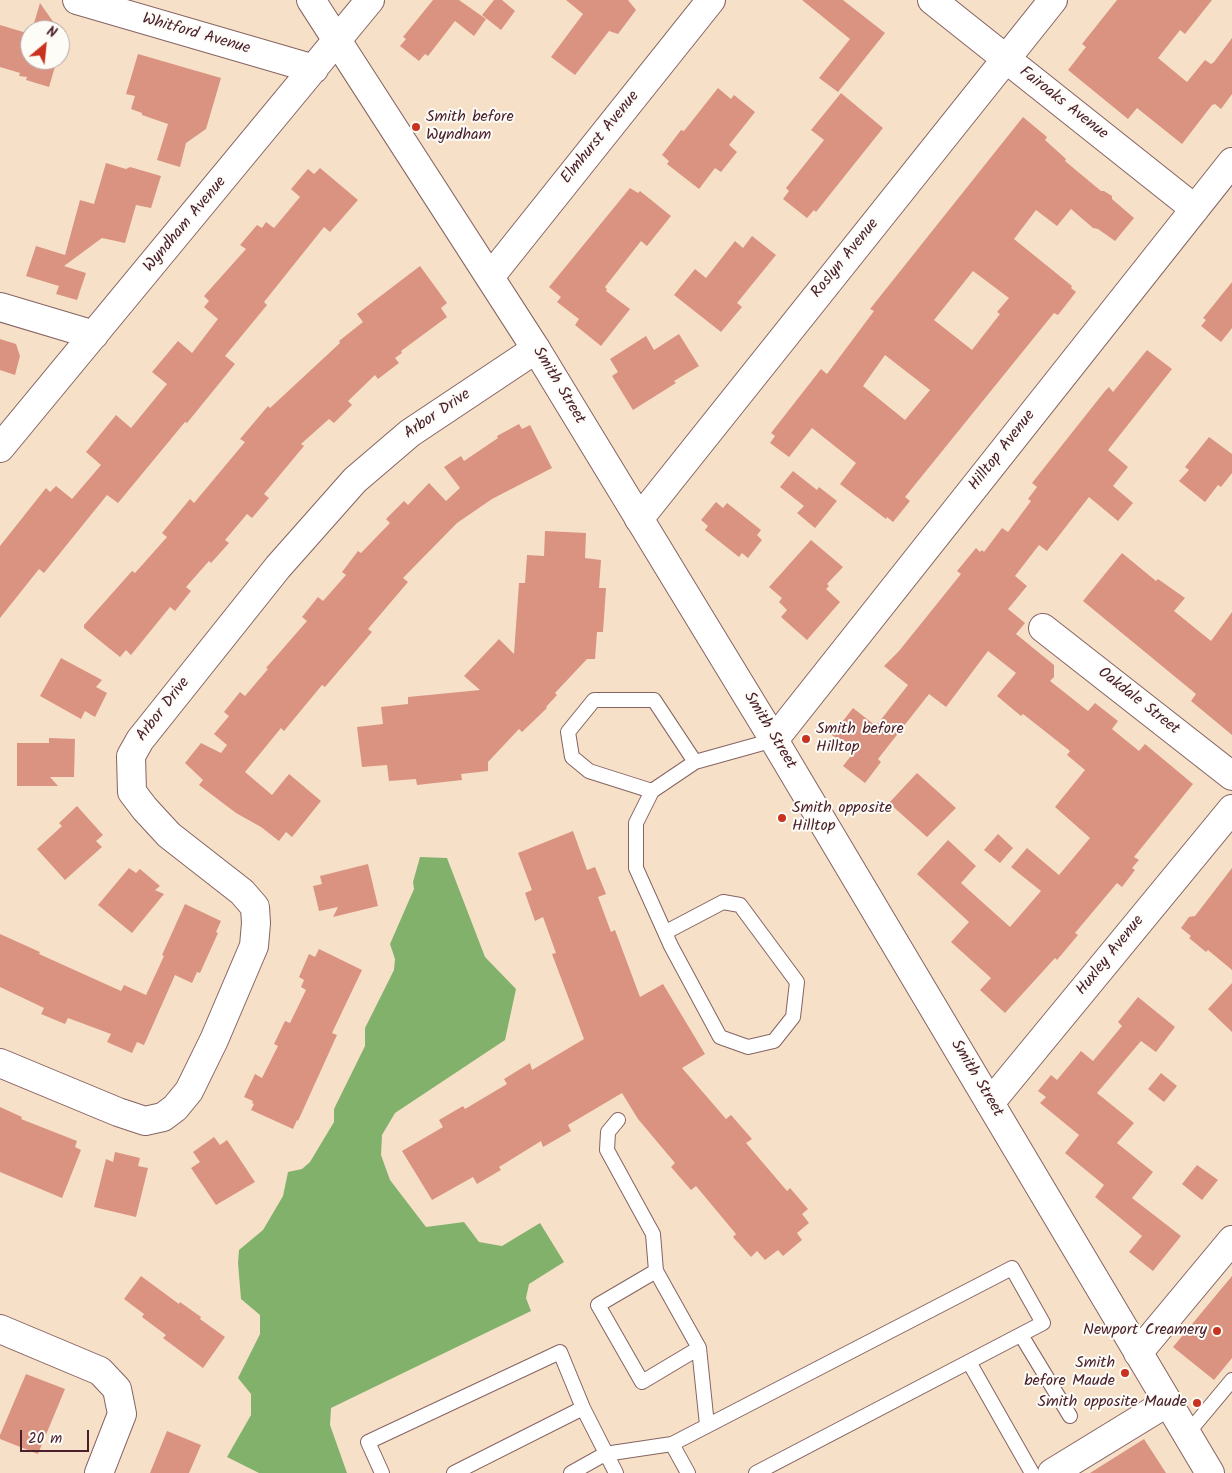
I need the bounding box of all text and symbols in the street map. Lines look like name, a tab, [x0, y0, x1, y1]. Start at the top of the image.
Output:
street label: Whitford Avenue	[140, 10, 252, 60]
north arrow	[20, 20, 70, 70]
text: N	[43, 21, 61, 44]
street label: Fairoaks Avenue	[1015, 63, 1111, 145]
street label: Elmhurst Avenue	[558, 88, 644, 188]
place label: Smith before Wyndham	[426, 108, 514, 146]
marker: Smith before Wyndham	[410, 121, 422, 133]
street label: Wyndham Avenue	[140, 173, 232, 277]
street label: Roslyn Avenue	[808, 215, 884, 303]
street label: Smith Street	[527, 344, 589, 428]
street label: Arbor Drive	[401, 386, 475, 444]
street label: Hilltop Avenue	[966, 407, 1040, 495]
street label: Oakdale Street	[1093, 664, 1183, 740]
street label: Arbor Drive	[133, 674, 195, 746]
street label: Smith Street	[738, 689, 800, 773]
place label: Smith before Hilltop	[816, 720, 904, 758]
marker: Smith before Hilltop	[800, 733, 812, 745]
place label: Smith opposite Hilltop	[792, 799, 892, 837]
marker: Smith opposite Hilltop	[776, 812, 788, 824]
street label: Huxley Avenue	[1073, 912, 1149, 1000]
street label: Smith Street	[945, 1037, 1007, 1121]
place label: Newport Creamery	[1083, 1321, 1207, 1341]
marker: Newport Creamery	[1211, 1325, 1223, 1337]
place label: Smith before Maude	[1024, 1354, 1115, 1392]
marker: Smith before Maude	[1119, 1367, 1131, 1379]
place label: Smith opposite Maude	[1038, 1393, 1187, 1413]
marker: Smith opposite Maude	[1191, 1397, 1203, 1409]
scale bar	[22, 1420, 91, 1452]
text: 20 m	[28, 1427, 62, 1451]

